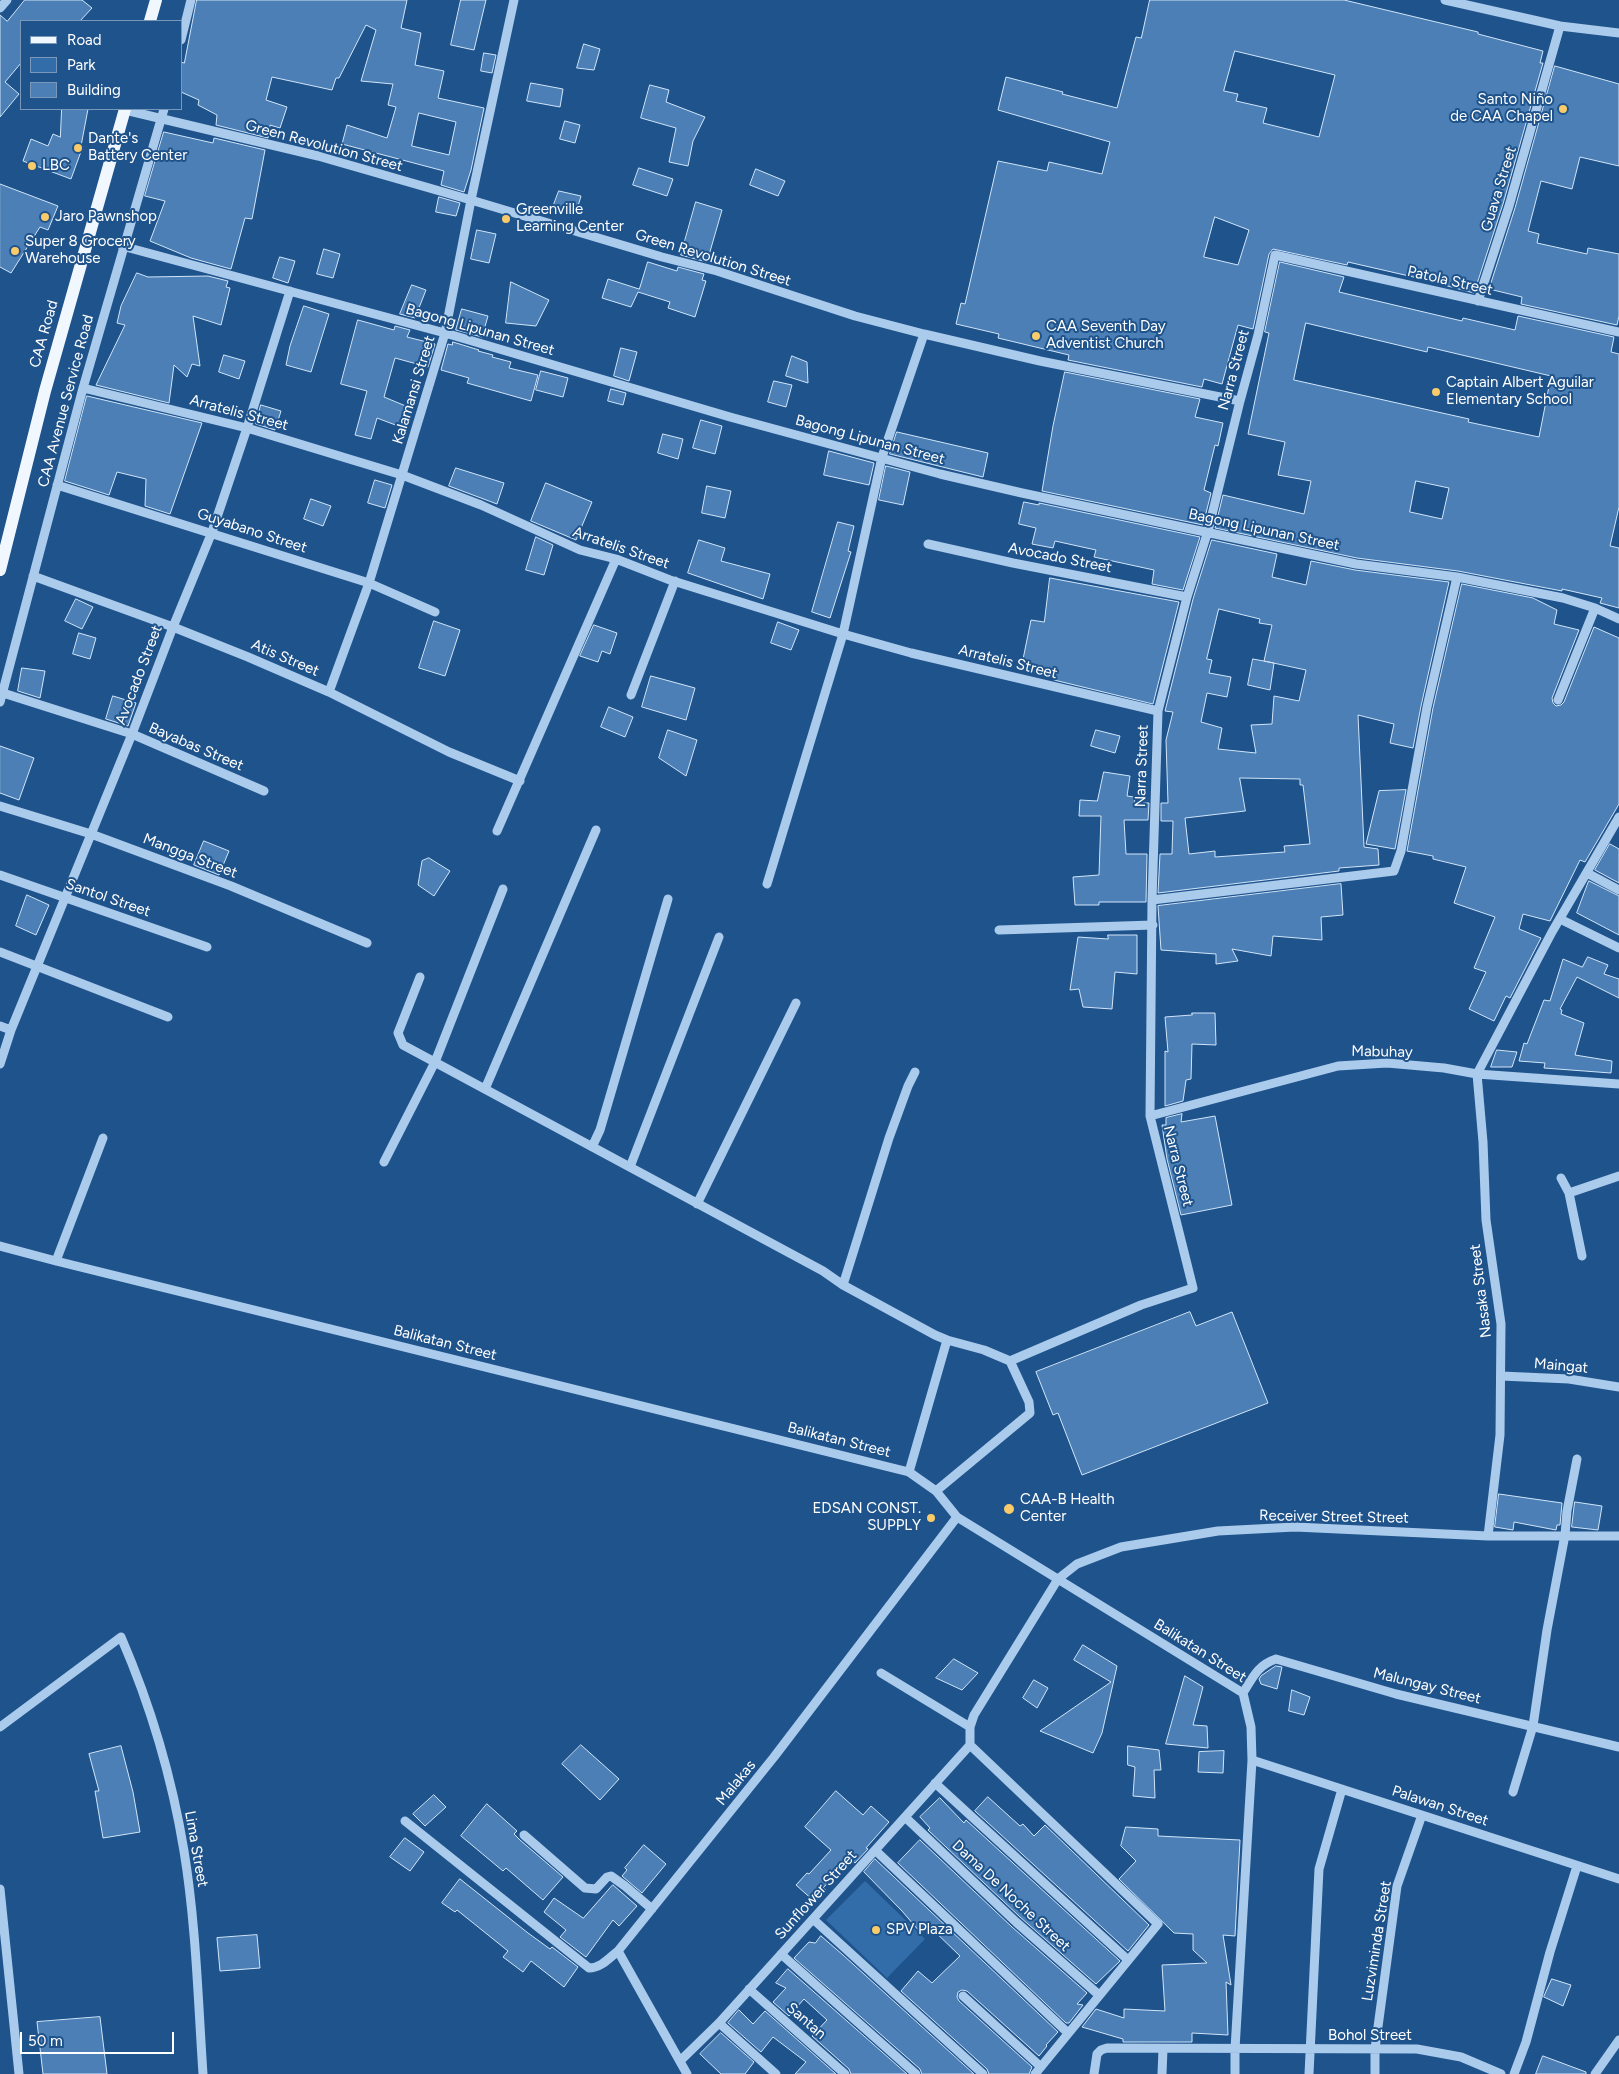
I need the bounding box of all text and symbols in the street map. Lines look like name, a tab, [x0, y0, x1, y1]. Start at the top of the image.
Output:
legend	[20, 20, 182, 110]
text: Road	[67, 31, 102, 49]
text: Park	[67, 56, 96, 74]
text: Building	[67, 81, 121, 99]
place label: Santo Niño de CAA Chapel	[1450, 91, 1553, 126]
marker: Santo Niño de CAA Chapel	[1557, 103, 1569, 115]
street label: Green Revolution Street	[243, 116, 405, 176]
place label: Dante's Battery Center	[88, 130, 187, 165]
marker: Dante's Battery Center	[72, 142, 84, 154]
street label: Guava Street	[1477, 144, 1521, 234]
place label: LBC	[42, 157, 70, 175]
marker: LBC	[26, 160, 38, 172]
place label: Greenville Learning Center	[516, 201, 624, 236]
place label: Jaro Pawnshop	[55, 208, 157, 226]
marker: Jaro Pawnshop	[39, 211, 51, 223]
marker: Greenville Learning Center	[500, 213, 512, 225]
street label: Green Revolution Street	[633, 226, 793, 290]
place label: Super 8 Grocery Warehouse	[25, 233, 136, 268]
marker: Super 8 Grocery Warehouse	[9, 245, 21, 257]
street label: Patola Street	[1406, 262, 1494, 300]
street label: CAA Road	[26, 298, 62, 370]
street label: Bagong Lipunan Street	[404, 300, 556, 360]
street label: CAA Avenue Service Road	[34, 313, 98, 489]
place label: CAA Seventh Day Adventist Church	[1046, 318, 1166, 353]
street label: Narra Street	[1215, 328, 1253, 412]
marker: CAA Seventh Day Adventist Church	[1030, 330, 1042, 342]
street label: Kalamansi Street	[389, 334, 439, 446]
place label: Captain Albert Aguilar Elementary School	[1446, 374, 1594, 409]
marker: Captain Albert Aguilar Elementary School	[1430, 386, 1442, 398]
street label: Arratelis Street	[188, 391, 290, 435]
street label: Bagong Lipunan Street	[793, 411, 947, 469]
street label: Guyabano Street	[195, 505, 309, 557]
street label: Bagong Lipunan Street	[1187, 505, 1341, 555]
street label: Arratelis Street	[570, 523, 672, 573]
street label: Avocado Street	[1007, 539, 1113, 577]
street label: Avocado Street	[112, 623, 166, 727]
street label: Atis Street	[248, 636, 322, 680]
street label: Arratelis Street	[957, 641, 1059, 683]
street label: Bayabas Street	[146, 719, 246, 775]
street label: Narra Street	[1132, 724, 1152, 808]
street label: Mangga Street	[140, 830, 240, 882]
street label: Santol Street	[63, 875, 153, 921]
street label: Mabuhay	[1351, 1042, 1413, 1062]
street label: Narra Street	[1159, 1124, 1197, 1208]
street label: Nasaka Street	[1466, 1243, 1496, 1339]
street label: Balikatan Street	[392, 1321, 498, 1365]
street label: Maingat	[1533, 1355, 1589, 1377]
street label: Balikatan Street	[786, 1418, 892, 1462]
place label: CAA-B Health Center	[1020, 1491, 1115, 1526]
place label: EDSAN CONST. SUPPLY	[812, 1500, 921, 1535]
marker: CAA-B Health Center	[1002, 1502, 1016, 1516]
street label: Receiver Street Street	[1259, 1507, 1409, 1527]
marker: EDSAN CONST. SUPPLY	[925, 1512, 937, 1524]
street label: Balikatan Street	[1150, 1615, 1250, 1687]
street label: Malungay Street	[1371, 1664, 1483, 1708]
street label: Malakas	[712, 1757, 760, 1809]
street label: Palawan Street	[1390, 1782, 1490, 1830]
street label: Lima Street	[180, 1809, 212, 1889]
street label: Dama De Noche Street	[948, 1837, 1074, 1955]
street label: Sunflower Street	[771, 1847, 861, 1943]
street label: Luzviminda Street	[1359, 1880, 1395, 2002]
place label: SPV Plaza	[886, 1921, 953, 1939]
marker: SPV Plaza	[870, 1924, 882, 1936]
street label: Santan	[782, 1999, 830, 2043]
scale bar	[22, 2022, 176, 2054]
street label: Bohol Street	[1328, 2027, 1412, 2045]
text: 50 m	[28, 2032, 63, 2050]

